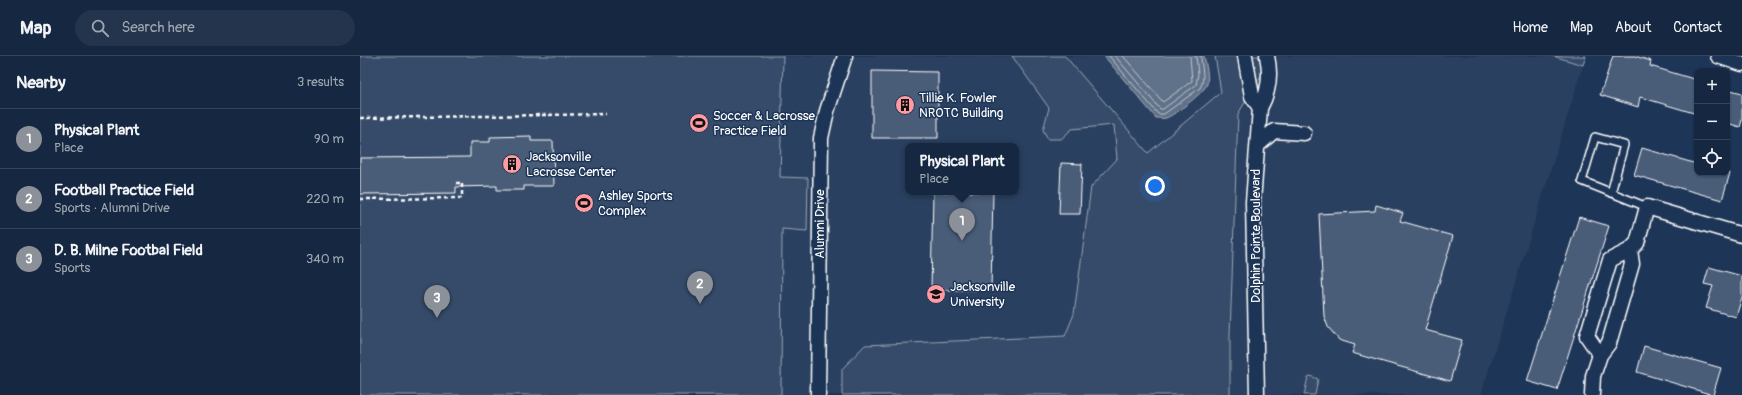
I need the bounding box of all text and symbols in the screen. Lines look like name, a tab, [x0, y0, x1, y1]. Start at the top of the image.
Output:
search box	[75, 10, 355, 46]
text: Map	[20, 16, 51, 40]
icon: search	[89, 17, 111, 39]
text: Search here	[121, 18, 195, 37]
text: Home	[1513, 19, 1548, 36]
text: Map	[1570, 19, 1593, 36]
text: About	[1615, 19, 1651, 36]
text: Contact	[1673, 19, 1722, 36]
map controls	[1694, 68, 1730, 176]
button: +	[1694, 68, 1730, 104]
text: Nearby	[16, 72, 65, 93]
text: 3 results	[297, 74, 344, 90]
place label: Tillie K. Fowler NROTC Building	[919, 90, 1004, 121]
building icon: Tillie K. Fowler NROTC Building	[894, 94, 916, 116]
button: −	[1694, 104, 1730, 140]
place label: Soccer & Lacrosse Practice Field	[713, 108, 816, 139]
sports icon: Soccer & Lacrosse Practice Field	[688, 112, 710, 134]
text: Physical Plant	[54, 121, 139, 140]
text: 1	[26, 131, 32, 147]
text: 90 m	[314, 131, 344, 147]
text: Place	[54, 140, 83, 156]
button: locate	[1694, 140, 1730, 176]
popup	[905, 143, 1019, 195]
place label: Jacksonville Lacrosse Center	[526, 149, 616, 180]
text: Physical Plant	[919, 152, 1005, 171]
building icon: Jacksonville Lacrosse Center	[501, 153, 523, 175]
street label: Dolphin Pointe Boulevard	[1248, 169, 1264, 303]
text: Place	[919, 171, 949, 187]
your location	[1145, 176, 1165, 196]
text: Football Practice Field	[54, 181, 194, 200]
place label: Ashley Sports Complex	[598, 188, 673, 219]
street label: Alumni Drive	[812, 189, 828, 259]
text: 2	[25, 191, 33, 207]
text: 220 m	[306, 191, 344, 207]
sports icon: Ashley Sports Complex	[573, 192, 595, 214]
text: Sports · Alumni Drive	[54, 200, 170, 216]
pin: 1	[949, 208, 975, 241]
text: D. B. Milne Footbal Field	[54, 241, 203, 260]
text: 3	[25, 251, 33, 267]
text: 340 m	[306, 251, 344, 267]
text: Sports	[54, 260, 90, 276]
pin: 2	[687, 271, 713, 304]
place label: Jacksonville University	[950, 279, 1016, 310]
school or university icon: Jacksonville University	[925, 283, 947, 305]
pin: 3	[424, 285, 450, 318]

